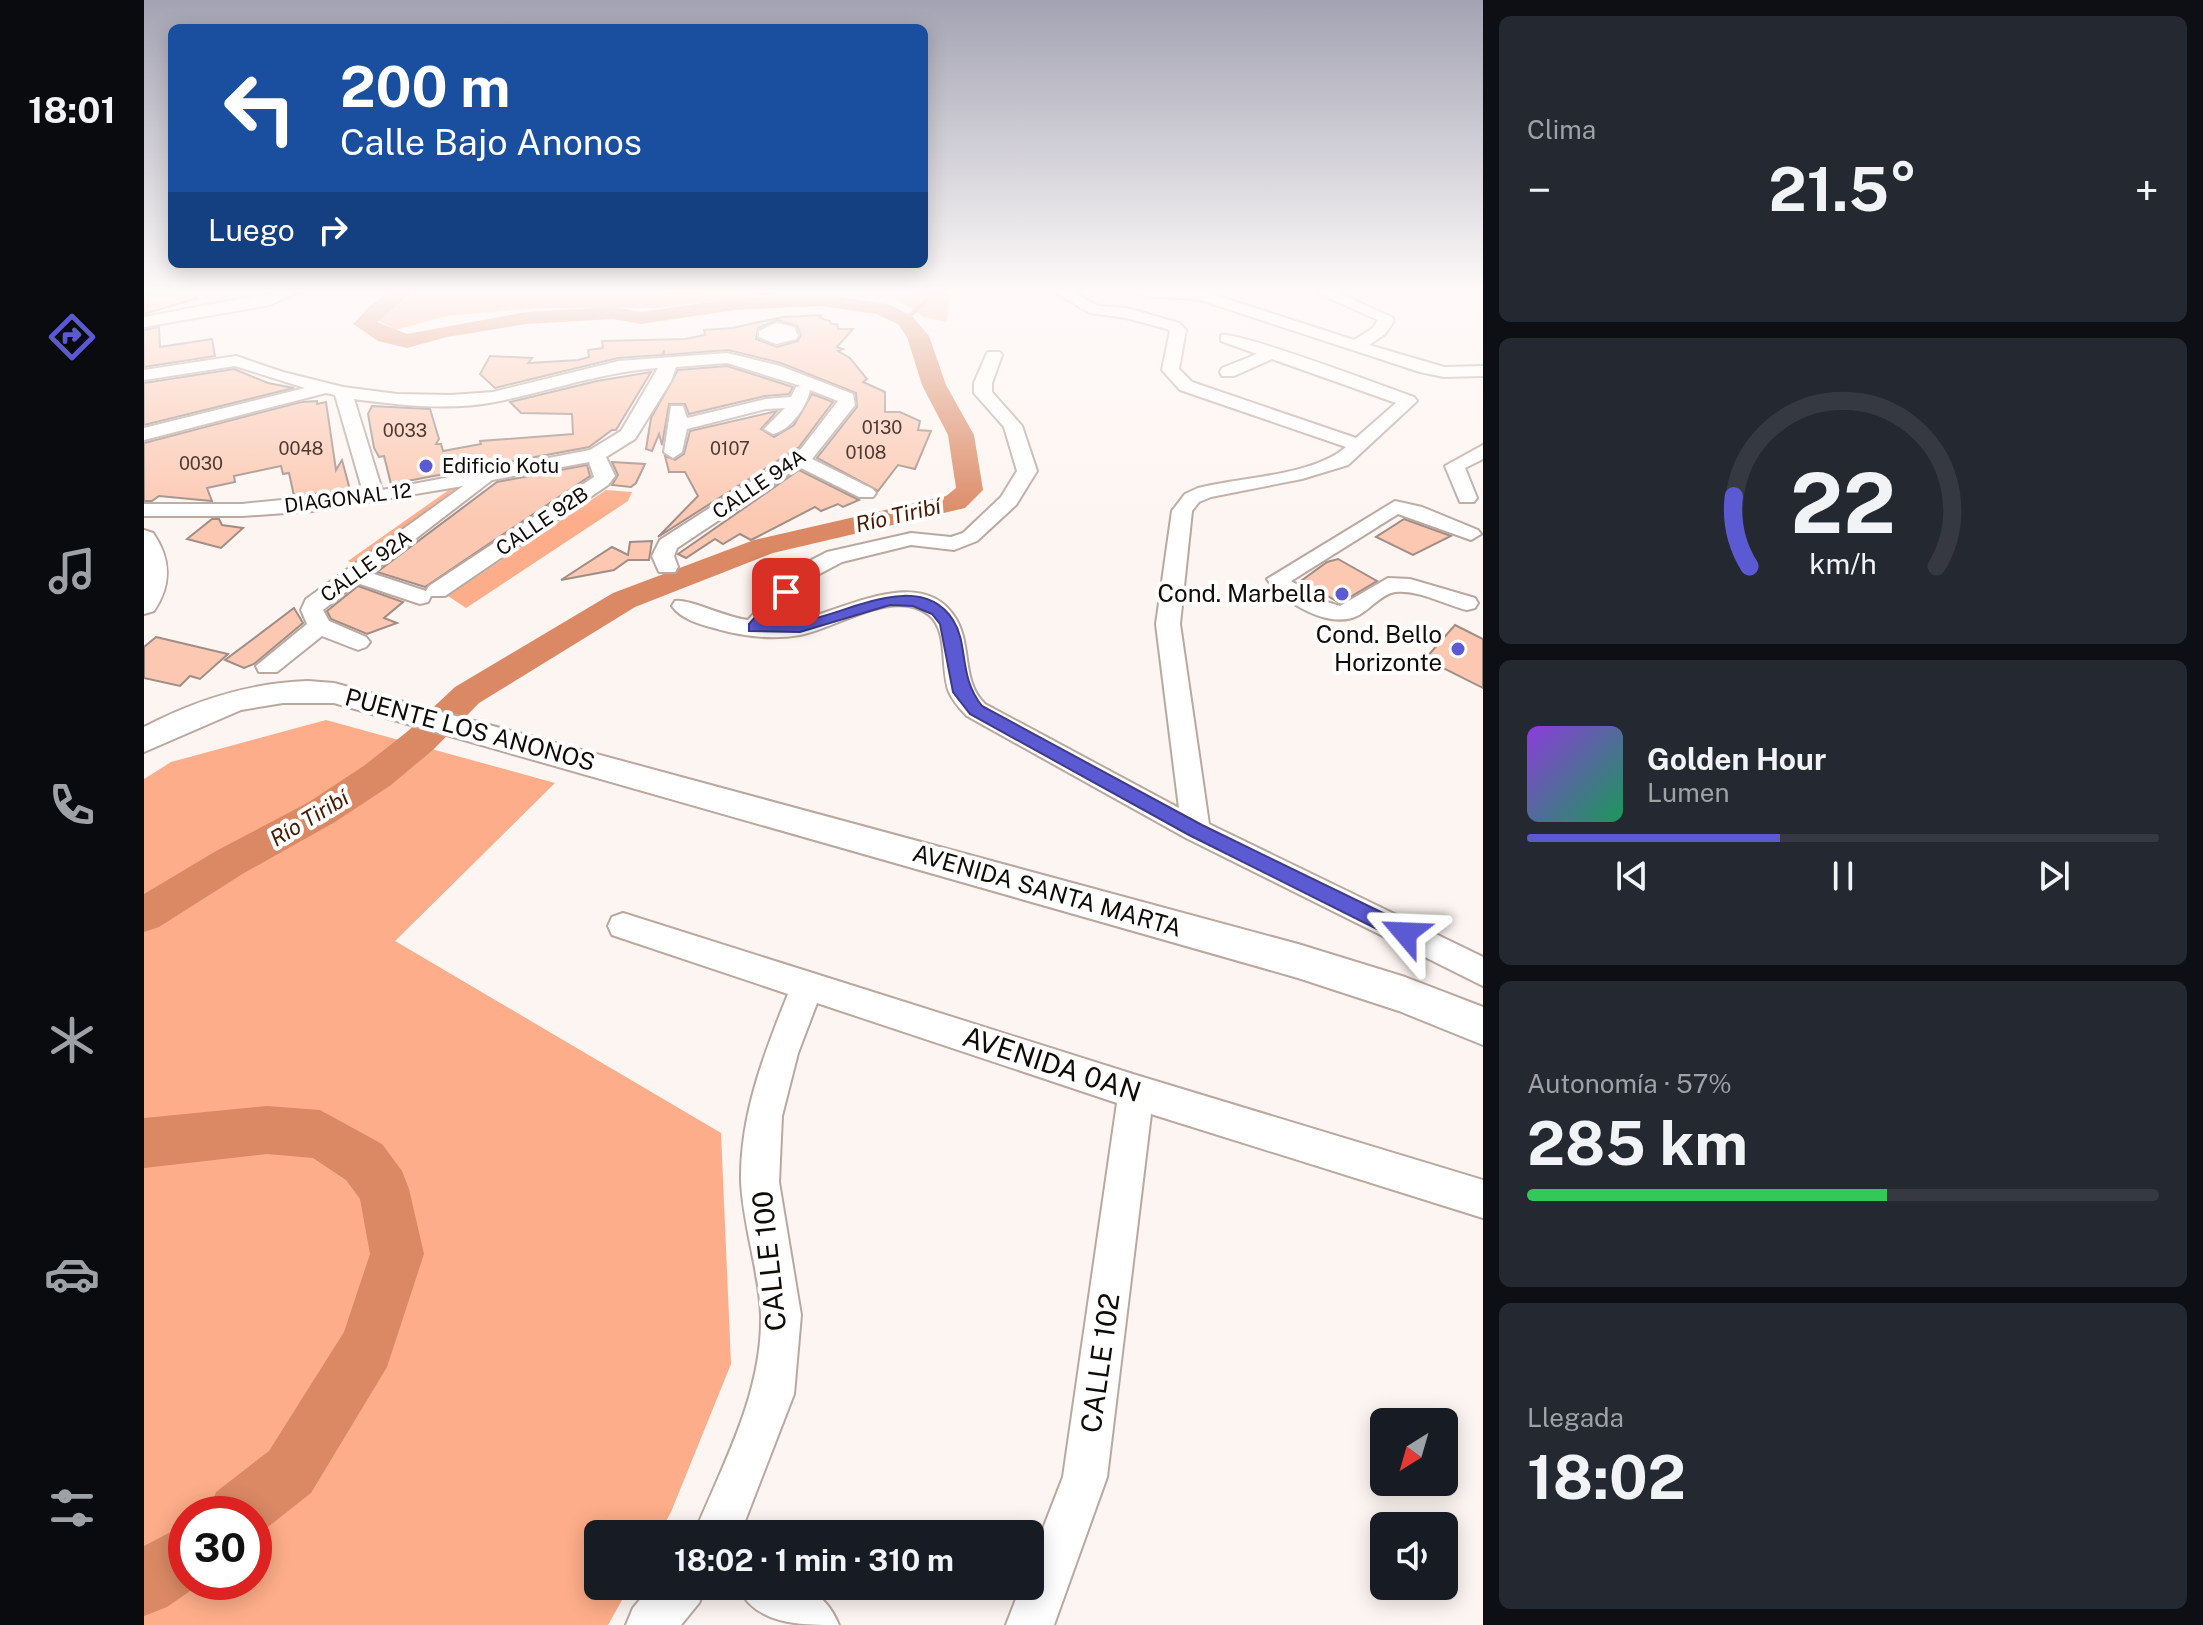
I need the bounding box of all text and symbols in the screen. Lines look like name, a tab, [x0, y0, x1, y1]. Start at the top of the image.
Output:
text: 200 m	[340, 54, 510, 120]
icon: left	[208, 56, 312, 160]
text: 18:01	[28, 89, 116, 131]
text: Clima	[1527, 114, 1596, 145]
text: Calle Bajo Anonos	[340, 121, 642, 163]
text: 21.5°	[1769, 154, 1917, 225]
text: −	[1527, 164, 1551, 216]
text: +	[2135, 164, 2159, 216]
icon: right	[311, 208, 355, 252]
text: Luego	[208, 212, 295, 248]
icon: directions	[44, 309, 100, 365]
house number: 0130	[862, 417, 902, 438]
house number: 0033	[383, 420, 427, 441]
house number: 0048	[279, 438, 323, 459]
house number: 0107	[710, 438, 750, 459]
house number: 0108	[846, 442, 886, 463]
street label: CALLE 94A	[708, 444, 810, 524]
house number: 0030	[179, 453, 223, 474]
text: 22	[1790, 453, 1896, 551]
place label: Edificio Kotu	[442, 454, 559, 478]
marker: Edificio Kotu	[417, 457, 435, 475]
street label: DIAGONAL 12	[283, 478, 413, 518]
street label: CALLE 92B	[491, 481, 593, 561]
water label: Río Tiribí	[853, 492, 946, 537]
street label: CALLE 92A	[316, 525, 416, 607]
icon: music	[44, 543, 100, 599]
text: km/h	[1809, 547, 1877, 580]
pin	[752, 558, 820, 626]
icon: arrive	[764, 570, 808, 614]
place label: Cond. Marbella	[1158, 579, 1326, 607]
marker: Cond. Marbella	[1333, 585, 1351, 603]
place label: Cond. Bello Horizonte	[1316, 620, 1442, 676]
marker: Cond. Bello Horizonte	[1449, 640, 1467, 658]
street label: PUENTE LOS ANONOS	[342, 682, 598, 776]
text: Golden Hour	[1647, 741, 1826, 777]
icon: phone	[44, 777, 100, 833]
text: Lumen	[1647, 777, 1730, 808]
water label: Río Tiribí	[265, 783, 355, 851]
street label: AVENIDA SANTA MARTA	[910, 838, 1185, 942]
icon: previous	[1610, 854, 1654, 898]
icon: pause	[1821, 854, 1865, 898]
icon: next	[2032, 854, 2076, 898]
position arrow	[1363, 891, 1447, 975]
icon: climate	[44, 1012, 100, 1068]
street label: AVENIDA 0AN	[959, 1019, 1145, 1108]
text: Autonomía · 57%	[1527, 1068, 1732, 1099]
text: 285 km	[1527, 1108, 1748, 1179]
street label: CALLE 100	[745, 1189, 792, 1333]
icon: car	[44, 1246, 100, 1302]
street label: CALLE 102	[1073, 1291, 1126, 1435]
text: Llegada	[1527, 1402, 1624, 1433]
north arrow	[1370, 1408, 1458, 1496]
map controls	[1370, 1408, 1458, 1600]
text: 18:02	[1527, 1442, 1686, 1513]
icon: filters	[44, 1480, 100, 1536]
speed limit sign: 30	[168, 1496, 272, 1600]
button: sound	[1370, 1512, 1458, 1600]
text: 18:02 · 1 min · 310 m	[674, 1542, 954, 1578]

